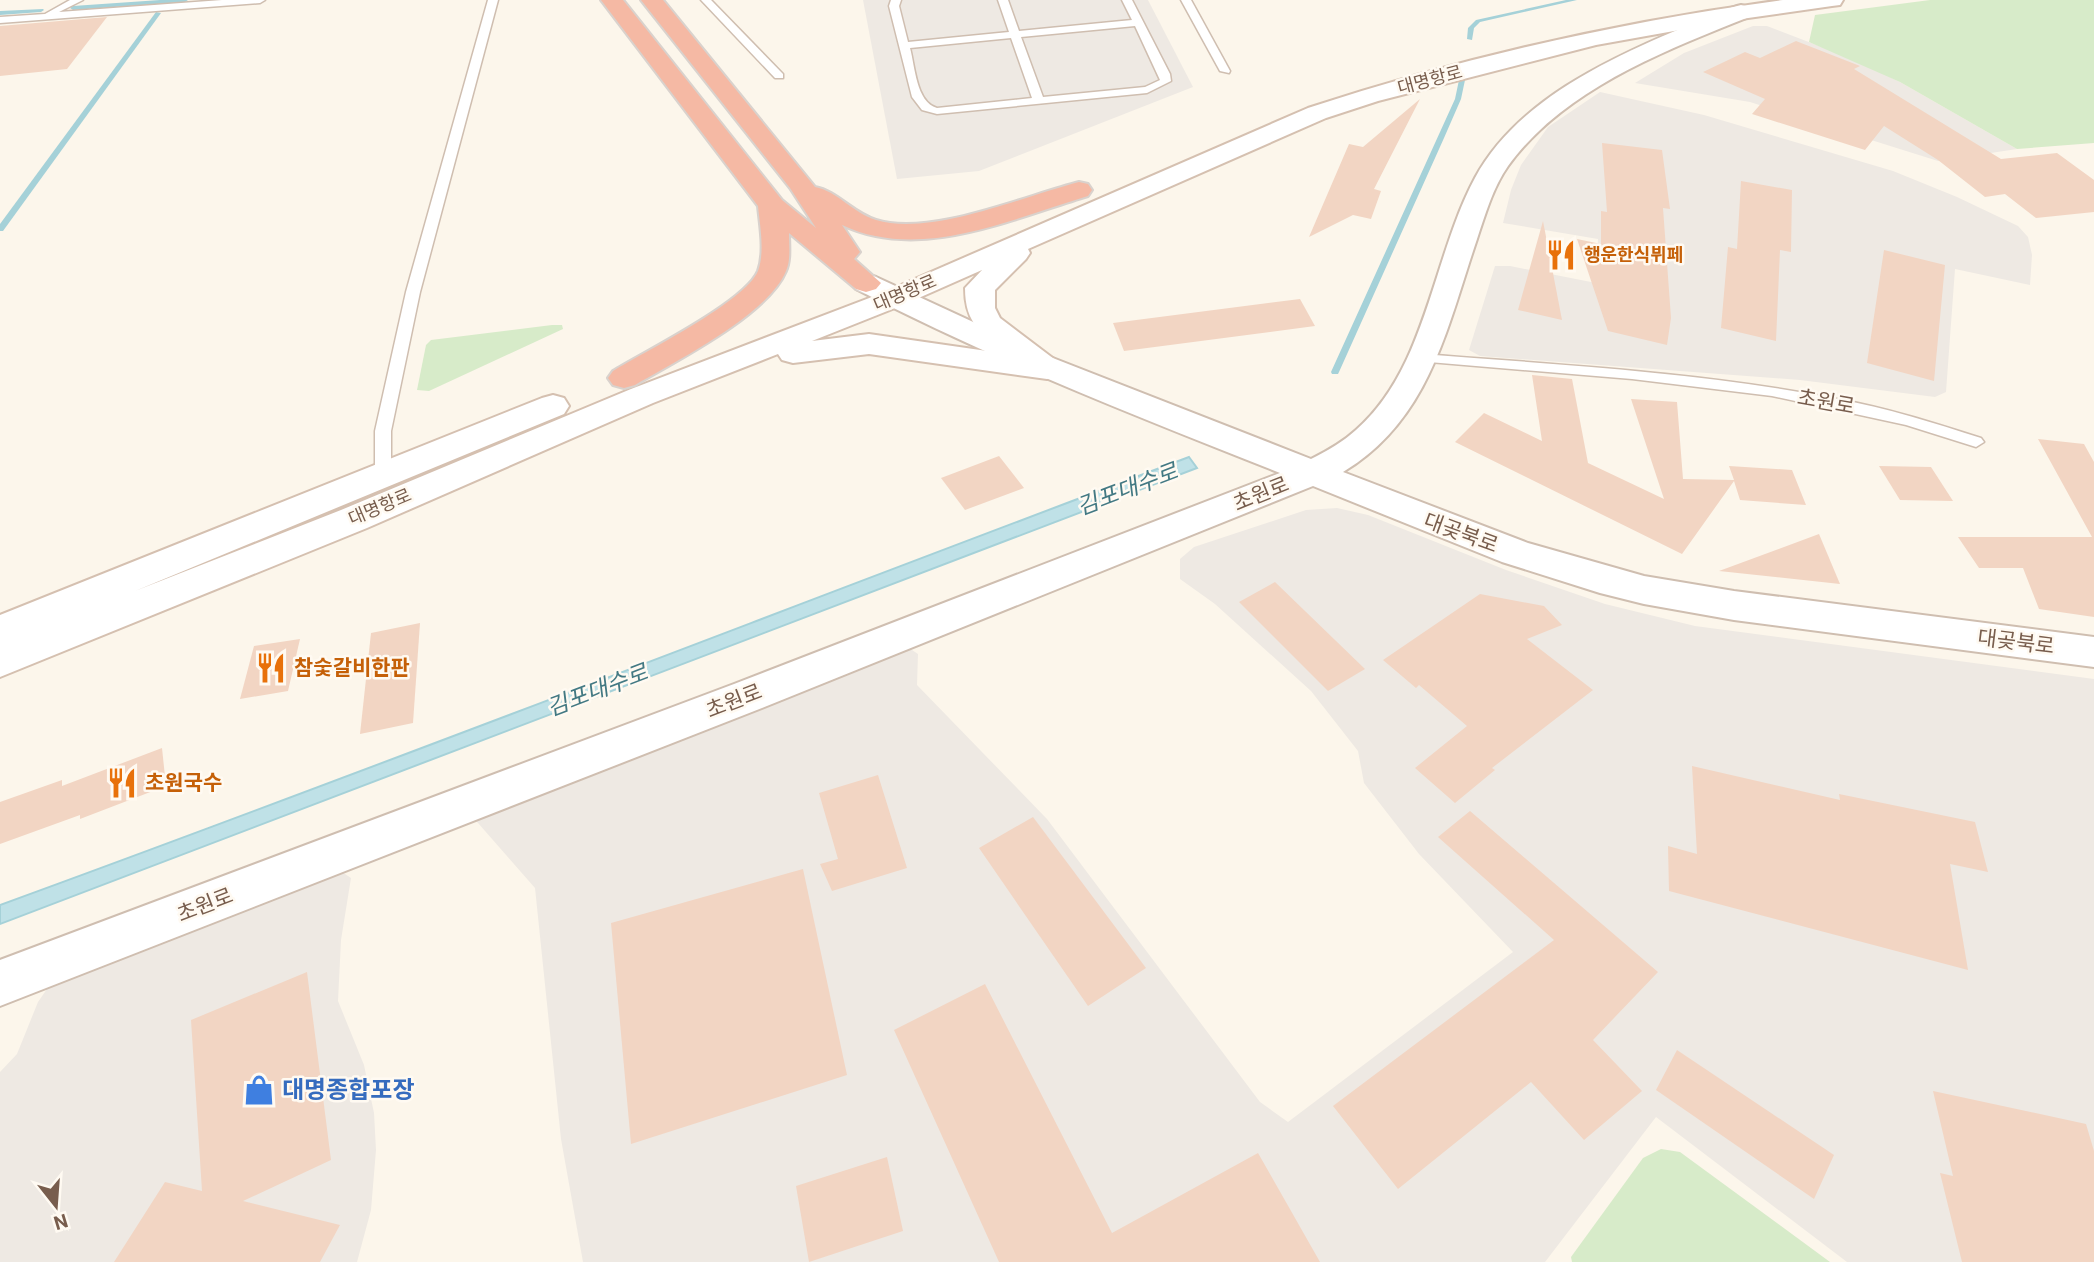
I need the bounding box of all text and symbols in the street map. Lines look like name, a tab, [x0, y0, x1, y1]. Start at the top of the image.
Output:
street label: 대명항로	[1395, 61, 1465, 98]
restaurant icon: 행운한식뷔페	[1544, 238, 1578, 272]
place label: 행운한식뷔페	[1584, 244, 1683, 265]
street label: 대명항로	[870, 270, 939, 315]
street label: 초원로	[1795, 385, 1857, 419]
water label: 김포대수로	[1073, 457, 1183, 521]
street label: 초원로	[1230, 472, 1292, 516]
street label: 대명항로	[345, 484, 414, 529]
street label: 대곶북로	[1421, 509, 1501, 557]
street label: 대곶북로	[1976, 625, 2056, 659]
restaurant icon: 참숯갈비한판	[254, 651, 288, 685]
place label: 참숯갈비한판	[294, 656, 410, 680]
water label: 김포대수로	[543, 658, 653, 722]
street label: 초원로	[703, 679, 765, 723]
restaurant icon: 초원국수	[105, 766, 139, 800]
place label: 초원국수	[145, 771, 222, 795]
street label: 초원로	[174, 883, 236, 927]
shop icon: 대명종합포장	[242, 1073, 276, 1107]
place label: 대명종합포장	[282, 1076, 414, 1104]
north arrow	[21, 1171, 91, 1241]
text: N	[51, 1209, 71, 1235]

